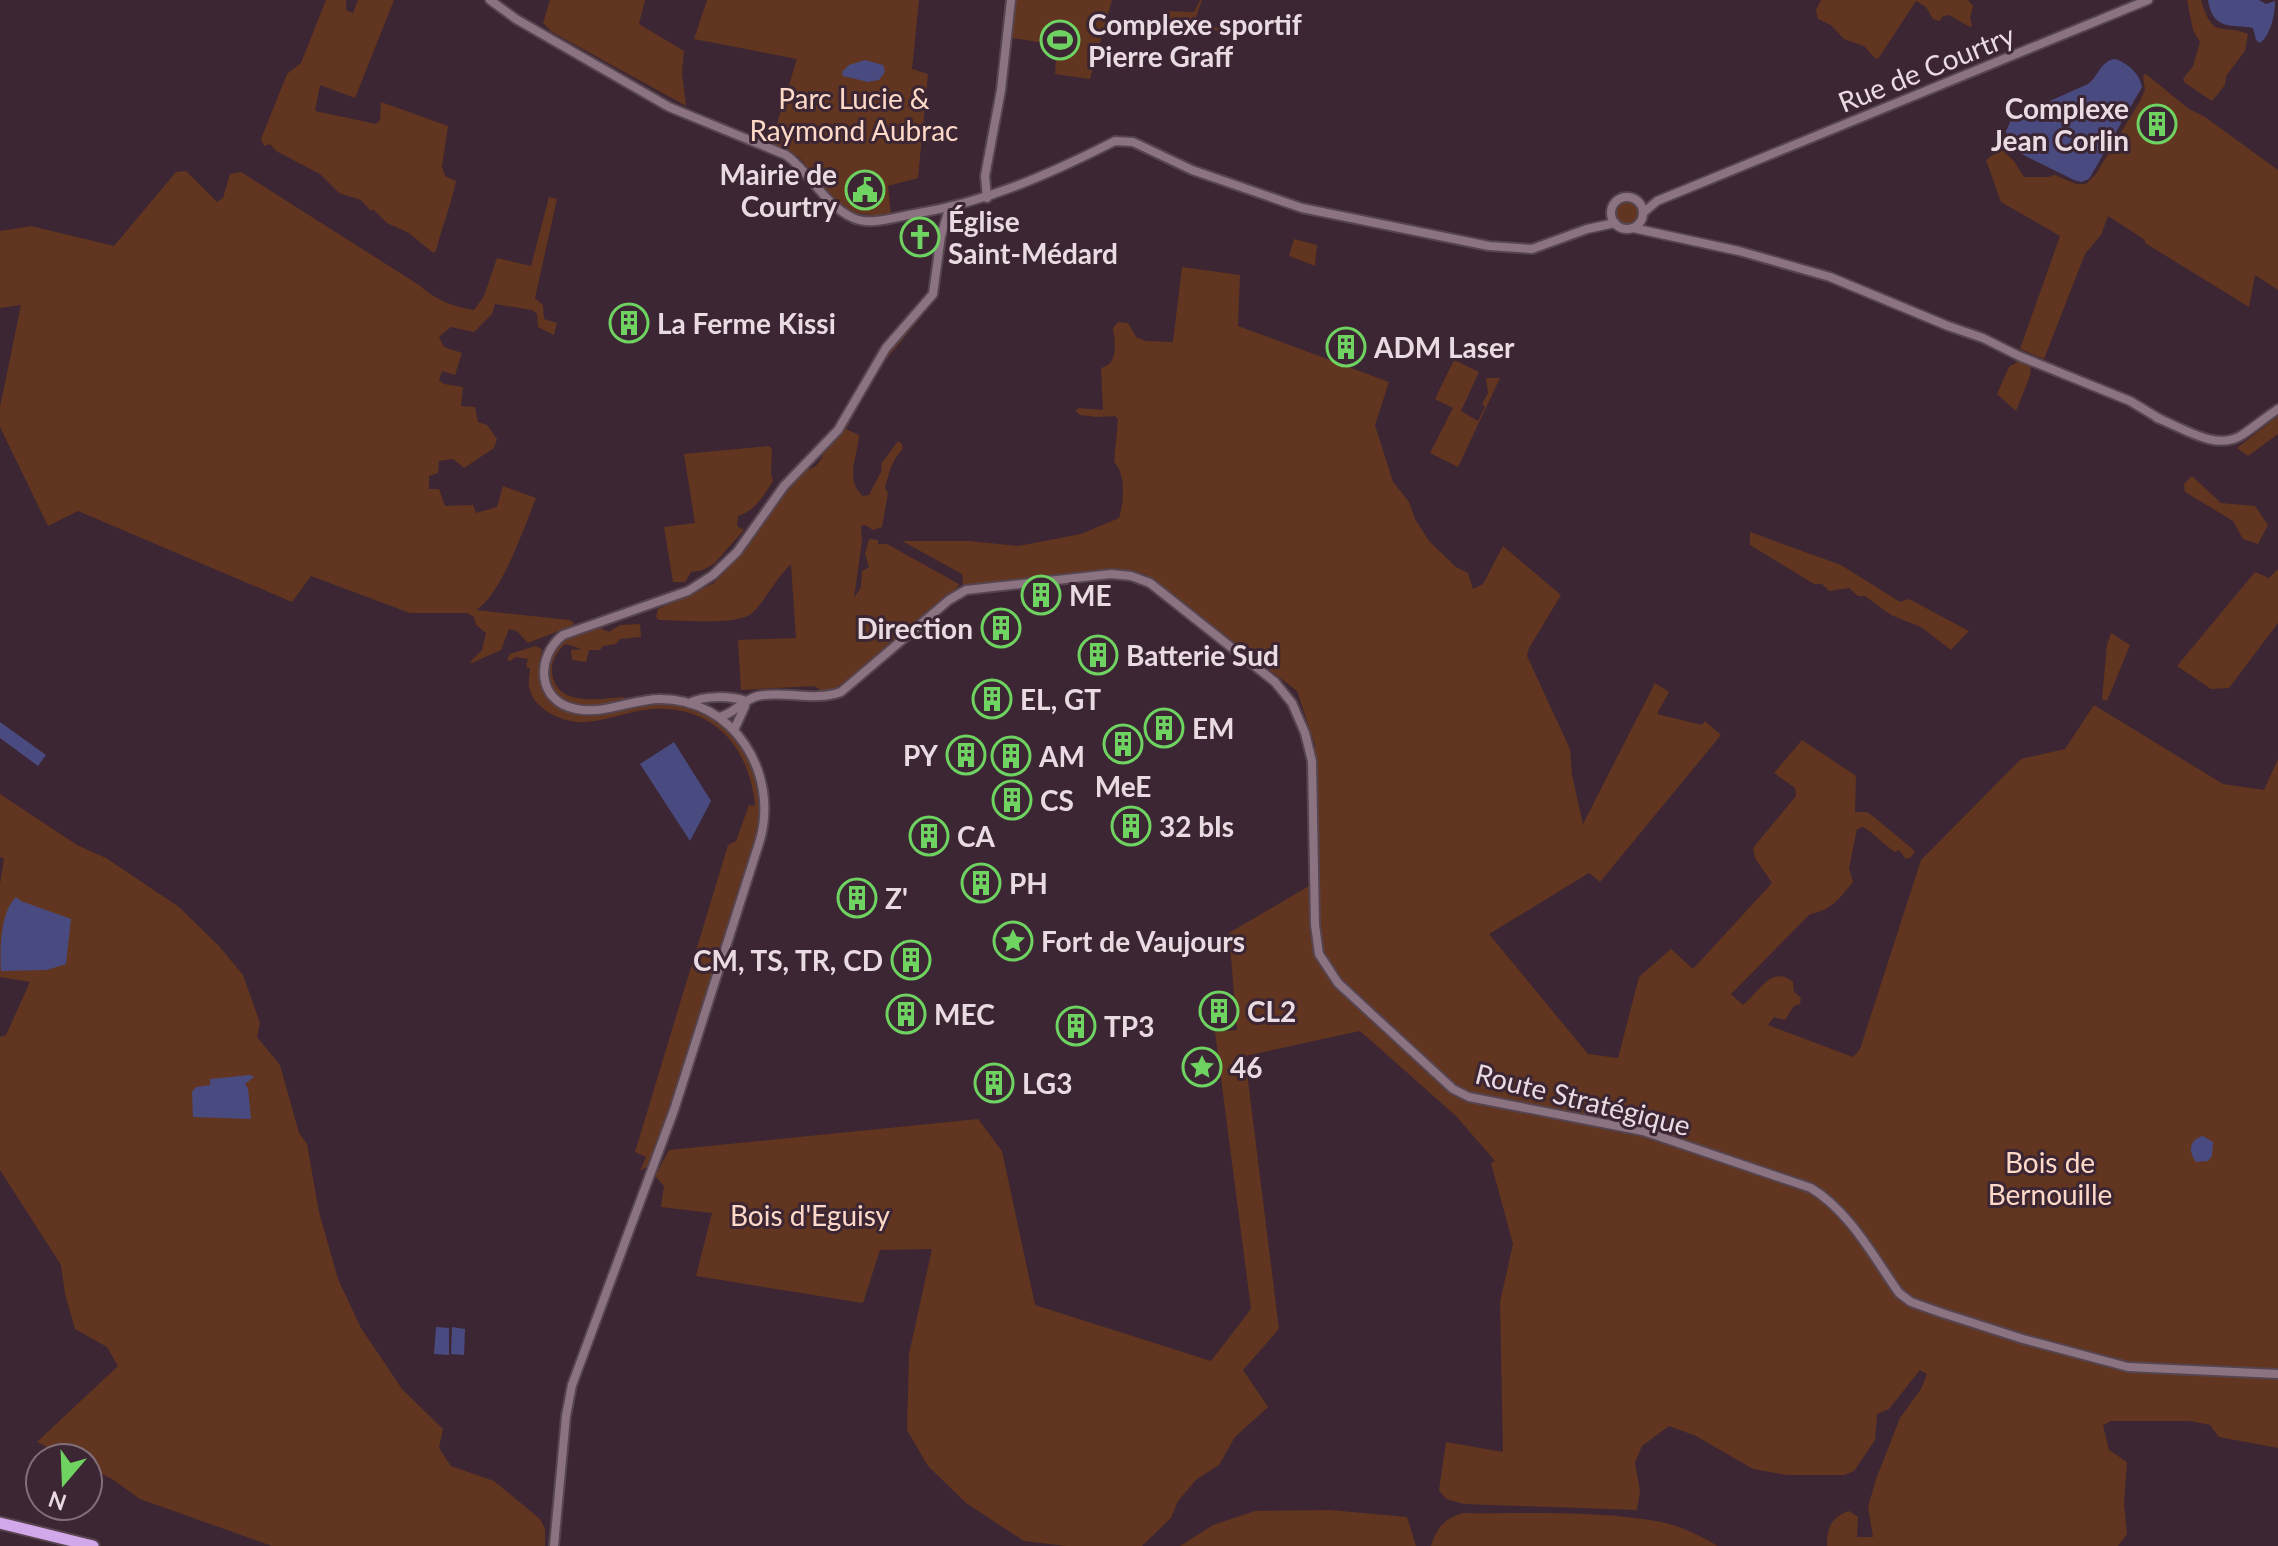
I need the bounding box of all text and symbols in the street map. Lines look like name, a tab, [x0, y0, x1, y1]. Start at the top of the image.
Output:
place label: Complexe sportif Pierre Graff	[1088, 7, 1302, 73]
street label: Rue de Courtry	[1833, 17, 2020, 119]
sports icon: Complexe sportif Pierre Graff	[1039, 19, 1081, 61]
park label: Parc Lucie & Raymond Aubrac	[750, 81, 958, 147]
place label: Complexe Jean Corlin	[1991, 91, 2129, 157]
building icon: Complexe Jean Corlin	[2136, 103, 2178, 145]
place label: Mairie de Courtry	[719, 157, 837, 223]
public building icon: Mairie de Courtry	[844, 169, 886, 211]
place label: Église Saint-Médard	[948, 204, 1118, 270]
church icon: Église Saint-Médard	[899, 216, 941, 258]
building icon: La Ferme Kissi	[608, 302, 650, 344]
place label: La Ferme Kissi	[657, 306, 836, 340]
building icon: ADM Laser	[1325, 326, 1367, 368]
place label: ADM Laser	[1373, 330, 1515, 364]
building icon: ME	[1020, 574, 1062, 616]
place label: ME	[1069, 578, 1112, 612]
building icon: Direction	[980, 607, 1022, 649]
place label: Direction	[856, 611, 973, 645]
building icon: Batterie Sud	[1077, 634, 1119, 676]
place label: Batterie Sud	[1126, 638, 1279, 672]
building icon: EL, GT	[971, 678, 1013, 720]
place label: EL, GT	[1020, 682, 1101, 716]
building icon: EM	[1143, 707, 1185, 749]
place label: EM	[1192, 711, 1235, 745]
building icon: MeE	[1102, 723, 1144, 765]
building icon: PY	[945, 734, 987, 776]
building icon: AM	[990, 735, 1032, 777]
place label: PY	[903, 738, 939, 772]
place label: AM	[1038, 739, 1085, 773]
place label: MeE	[1095, 769, 1151, 803]
building icon: CS	[991, 779, 1033, 821]
place label: CS	[1040, 783, 1074, 817]
building icon: 32 bIs	[1110, 805, 1152, 847]
place label: 32 bIs	[1159, 809, 1234, 843]
building icon: CA	[908, 815, 950, 857]
place label: CA	[957, 819, 996, 853]
building icon: PH	[960, 862, 1002, 904]
place label: PH	[1009, 866, 1048, 900]
building icon: Z'	[836, 877, 878, 919]
place label: Z'	[885, 881, 908, 915]
place icon: Fort de Vaujours	[992, 920, 1034, 962]
place label: Fort de Vaujours	[1041, 924, 1245, 958]
building icon: CM, TS, TR, CD	[890, 939, 932, 981]
place label: CM, TS, TR, CD	[693, 943, 883, 977]
building icon: CL2	[1198, 990, 1240, 1032]
building icon: MEC	[885, 993, 927, 1035]
place label: CL2	[1247, 994, 1296, 1028]
place label: MEC	[934, 997, 995, 1031]
building icon: TP3	[1055, 1005, 1097, 1047]
place label: TP3	[1104, 1009, 1154, 1043]
place icon: 46	[1181, 1046, 1223, 1088]
place label: 46	[1230, 1050, 1262, 1084]
street label: Route Stratégique	[1472, 1056, 1694, 1142]
building icon: LG3	[973, 1062, 1015, 1104]
place label: LG3	[1022, 1066, 1072, 1100]
park label: Bois de Bernouille	[1988, 1145, 2112, 1211]
park label: Bois d'Eguisy	[730, 1198, 891, 1232]
north arrow	[24, 1442, 104, 1522]
text: N	[45, 1486, 70, 1517]

